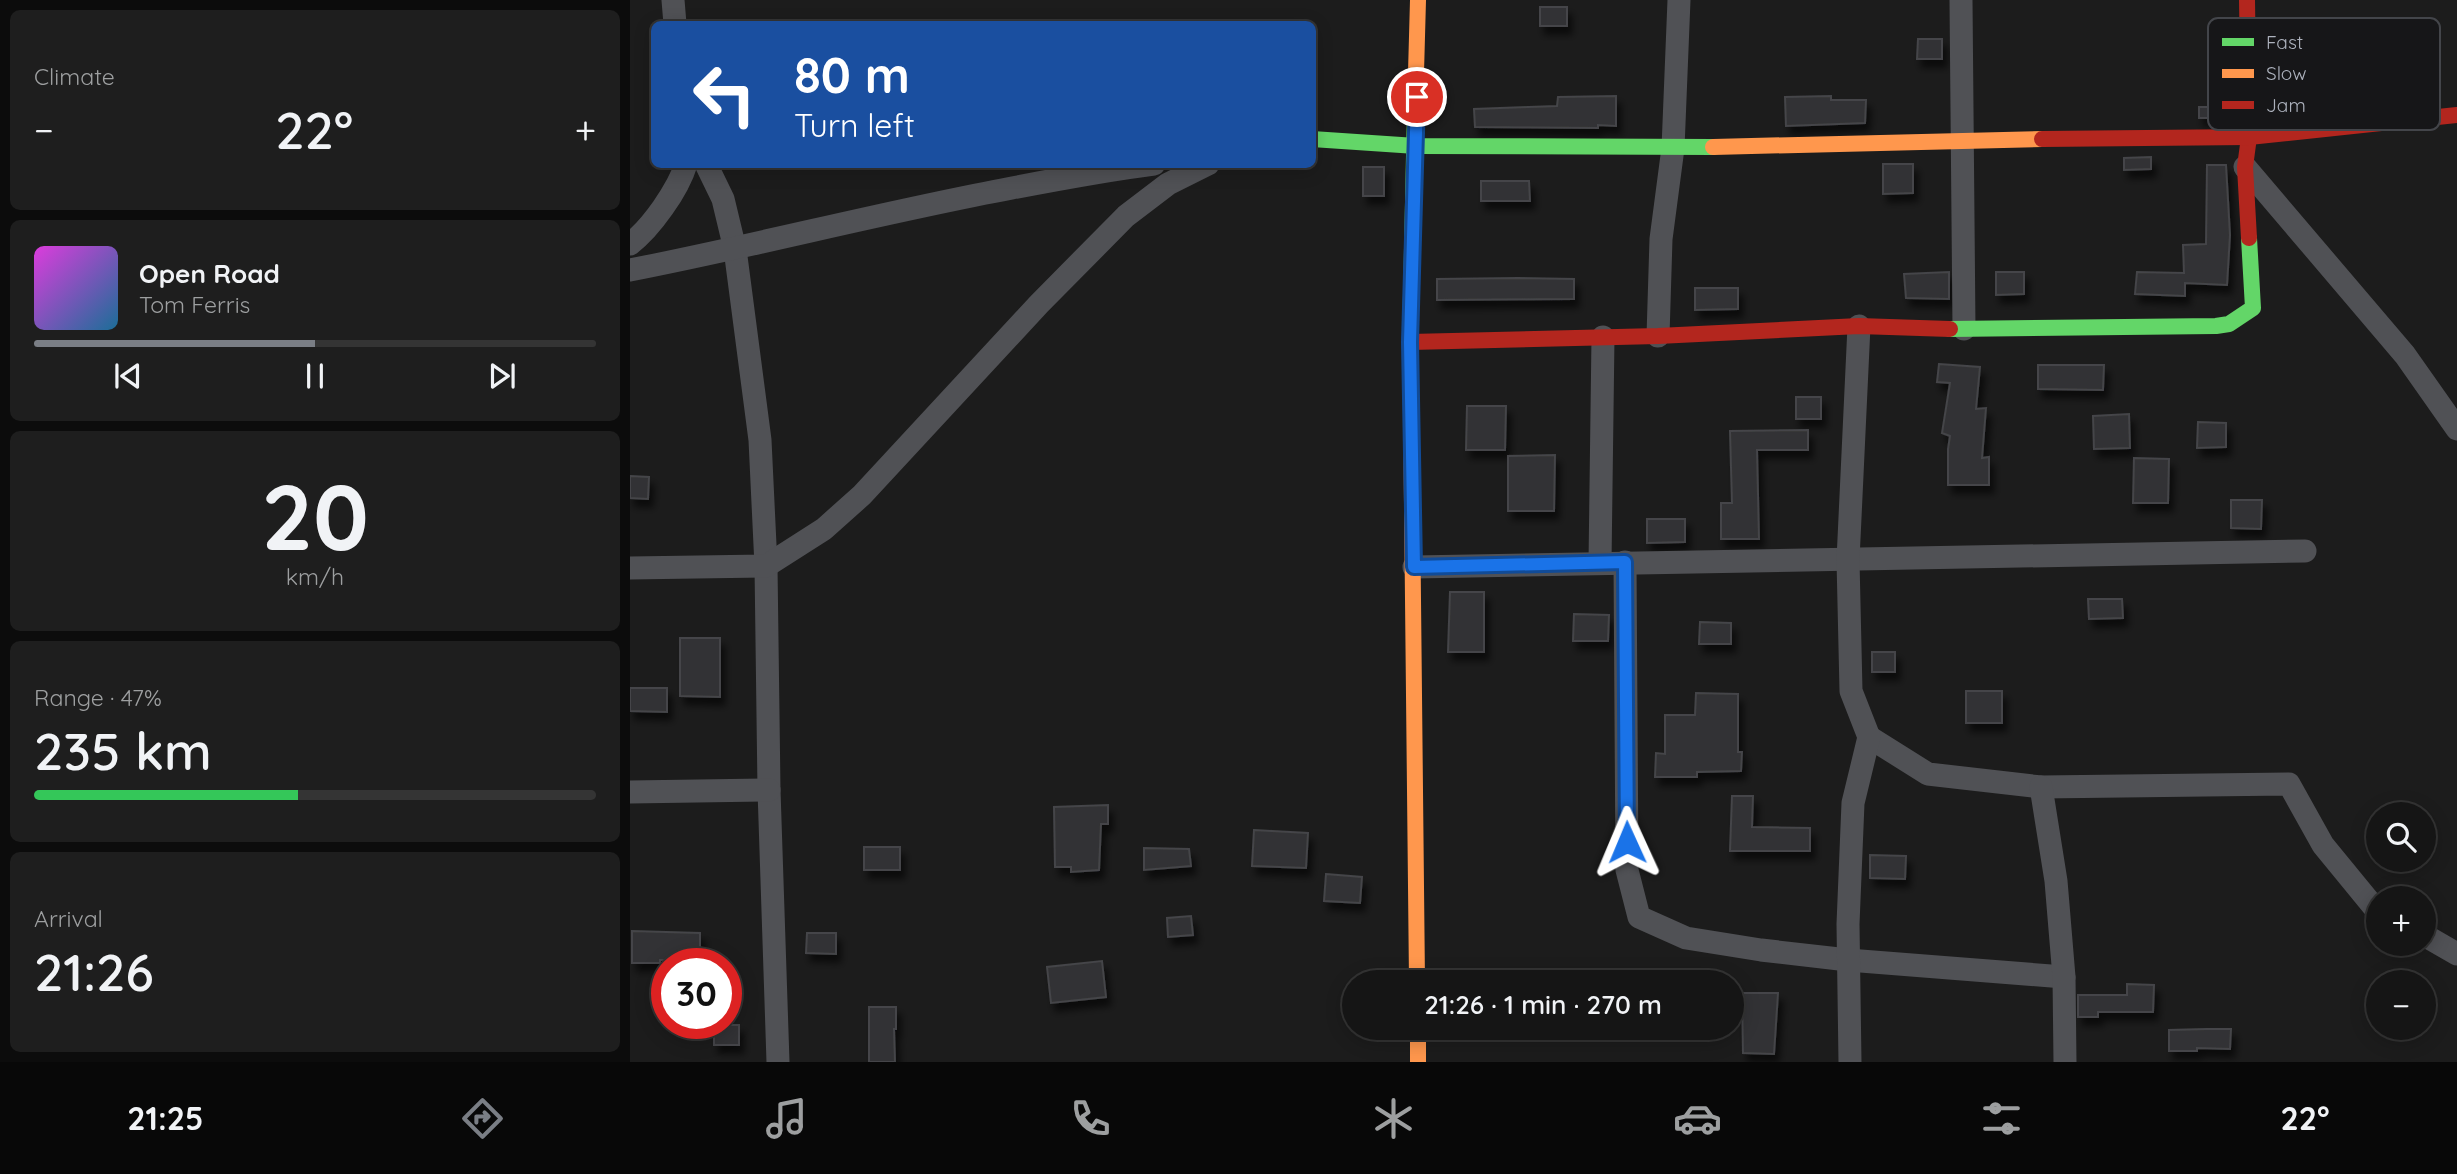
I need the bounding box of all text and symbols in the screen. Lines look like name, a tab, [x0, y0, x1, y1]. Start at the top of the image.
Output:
legend	[2208, 18, 2440, 130]
text: Fast	[2266, 30, 2303, 54]
text: 80 m	[794, 44, 910, 105]
icon: left	[679, 49, 770, 140]
text: Slow	[2266, 61, 2307, 85]
text: Climate	[34, 62, 115, 91]
pin	[1387, 67, 1447, 127]
icon: arrive	[1398, 78, 1436, 116]
text: Jam	[2266, 93, 2306, 117]
text: 22°	[275, 97, 353, 162]
text: Turn left	[794, 105, 915, 145]
text: −	[34, 106, 54, 154]
text: +	[575, 106, 596, 154]
text: Open Road	[139, 257, 280, 290]
text: Tom Ferris	[139, 290, 250, 319]
icon: previous	[109, 357, 147, 395]
icon: pause	[296, 357, 334, 395]
icon: next	[483, 357, 521, 395]
text: 20	[261, 459, 369, 573]
text: km/h	[286, 562, 344, 591]
text: Range · 47%	[34, 683, 162, 712]
text: 235 km	[34, 718, 212, 783]
map controls	[2366, 802, 2436, 1040]
button: search	[2366, 802, 2436, 872]
position arrow	[1590, 805, 1664, 879]
button: +	[2366, 886, 2436, 956]
text: Arrival	[34, 904, 103, 933]
text: 21:26	[34, 939, 154, 1004]
speed limit sign: 30	[651, 948, 742, 1039]
button: −	[2366, 970, 2436, 1040]
text: 21:26 · 1 min · 270 m	[1424, 988, 1662, 1021]
icon: directions	[458, 1094, 507, 1143]
icon: music	[762, 1094, 811, 1143]
icon: phone	[1066, 1094, 1115, 1143]
icon: climate	[1369, 1094, 1418, 1143]
icon: car	[1673, 1094, 1722, 1143]
icon: filters	[1977, 1094, 2026, 1143]
text: 21:25	[127, 1098, 203, 1138]
text: 22°	[2281, 1098, 2330, 1138]

